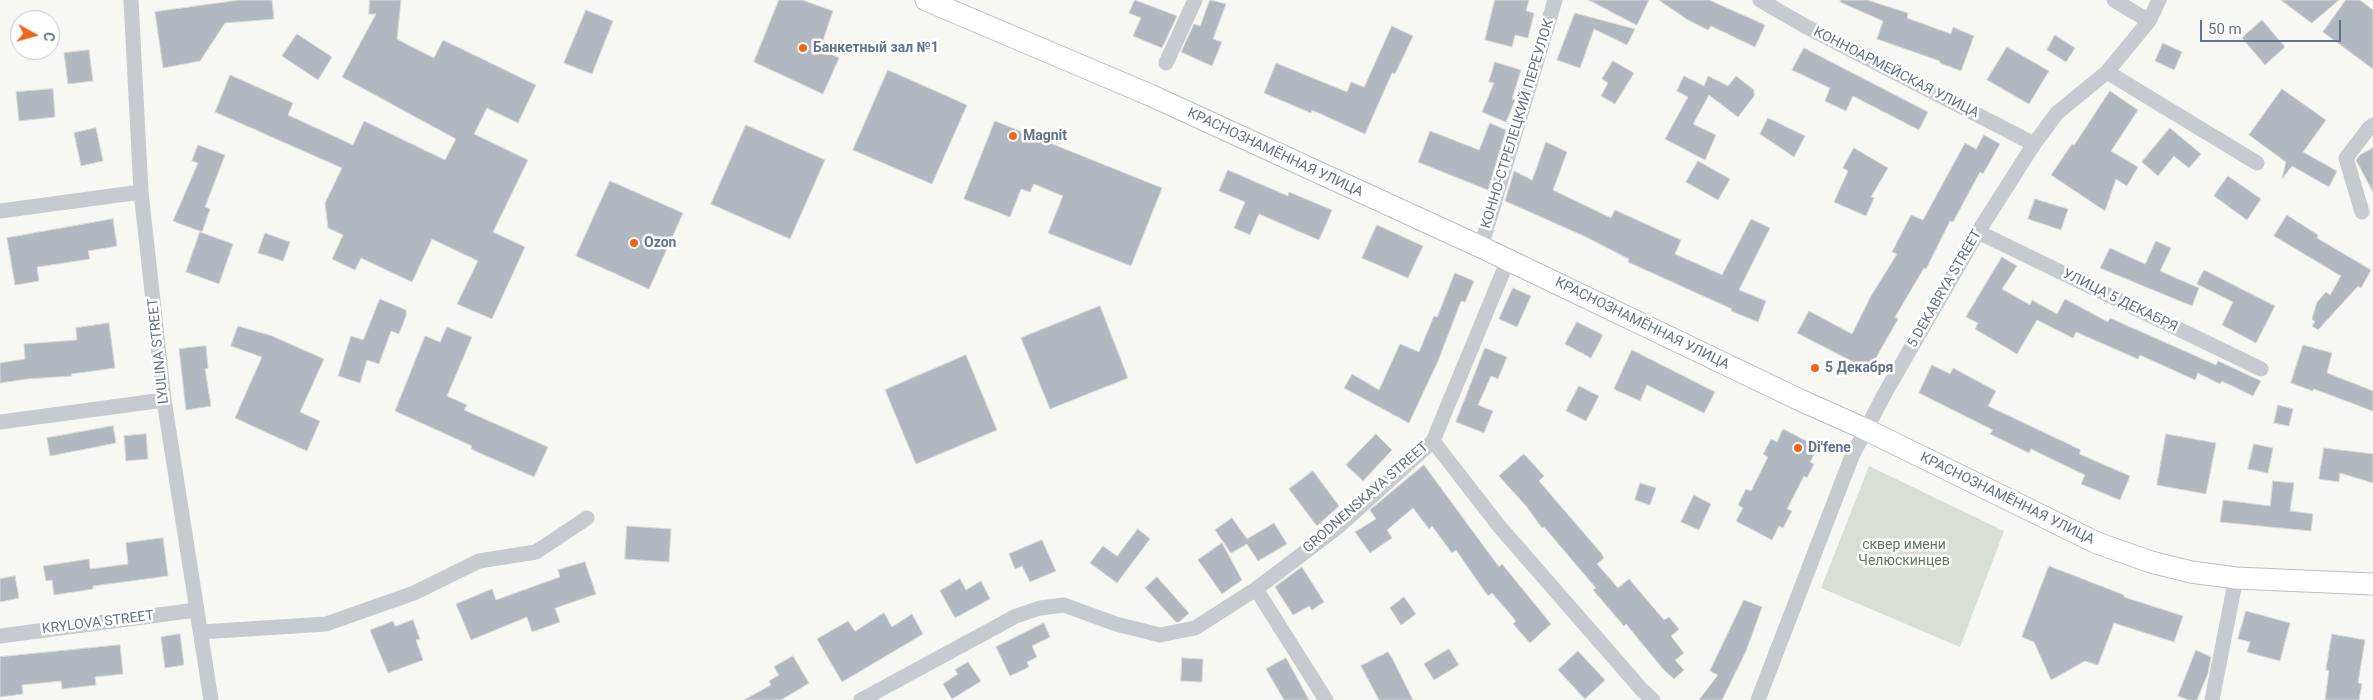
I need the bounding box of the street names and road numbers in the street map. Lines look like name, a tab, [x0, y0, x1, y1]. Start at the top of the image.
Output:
street label: КОННО-СТРЕЛЕЦКИЙ ПЕРЕУЛОК	[1478, 17, 1558, 231]
street label: КОННОАРМЕЙСКАЯ УЛИЦА	[1810, 24, 1982, 122]
street label: КРАСНОЗНАМЁННАЯ УЛИЦА	[1185, 105, 1365, 201]
street label: 5 DEKABRYA STREET	[1904, 227, 1986, 351]
street label: УЛИЦА 5 ДЕКАБРЯ	[2060, 266, 2180, 336]
street label: КРАСНОЗНАМЁННАЯ УЛИЦА	[1552, 274, 1732, 374]
street label: LYULINA STREET	[145, 297, 173, 405]
street label: GRODNENSKAYA STREET	[1300, 439, 1432, 557]
street label: КРАСНОЗНАМЁННАЯ УЛИЦА	[1917, 449, 2097, 549]
street label: KRYLOVA STREET	[41, 608, 155, 638]

